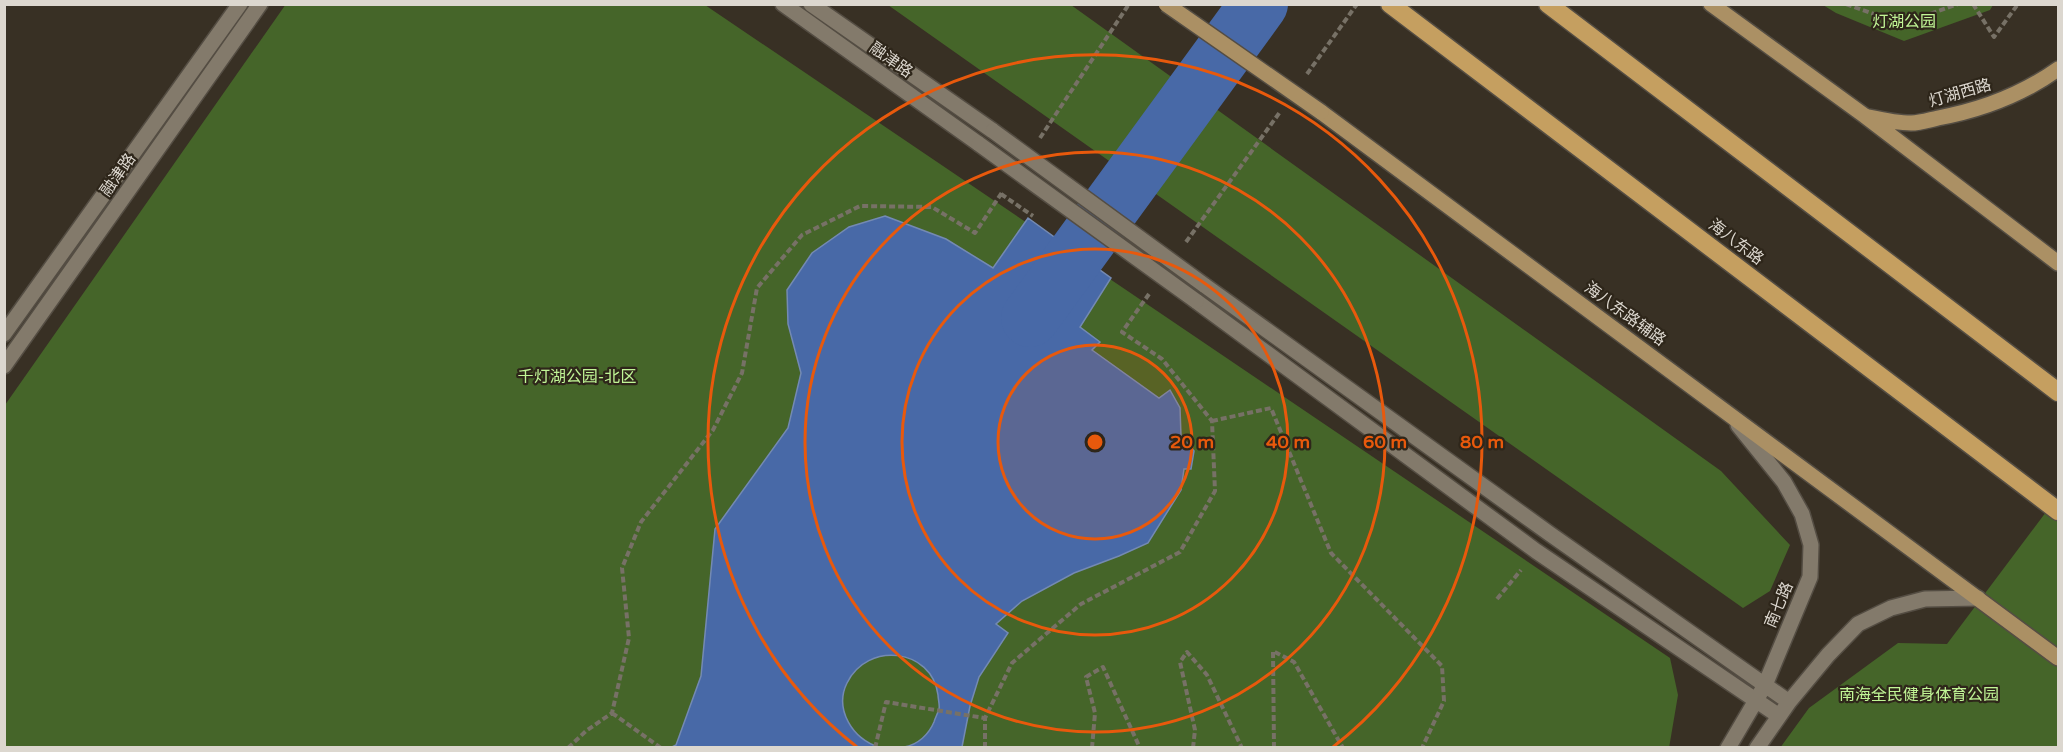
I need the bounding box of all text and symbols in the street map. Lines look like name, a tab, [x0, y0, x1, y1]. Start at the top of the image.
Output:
park label: 灯湖公园	[1872, 12, 1936, 32]
street label: 融津路	[866, 38, 916, 82]
street label: 灯湖西路	[1926, 75, 1994, 111]
street label: 融津路	[96, 150, 140, 200]
street label: 海八东路	[1704, 215, 1768, 269]
street label: 海八东路辅路	[1580, 278, 1670, 350]
park label: 千灯湖公园-北区	[518, 367, 636, 387]
text: 20 m	[1170, 431, 1214, 453]
text: 40 m	[1266, 431, 1310, 453]
text: 60 m	[1363, 431, 1407, 453]
text: 80 m	[1460, 431, 1504, 453]
centre of rings	[1085, 432, 1105, 452]
street label: 南七路	[1760, 579, 1798, 631]
park label: 南海全民健身体育公园	[1839, 685, 1999, 705]

